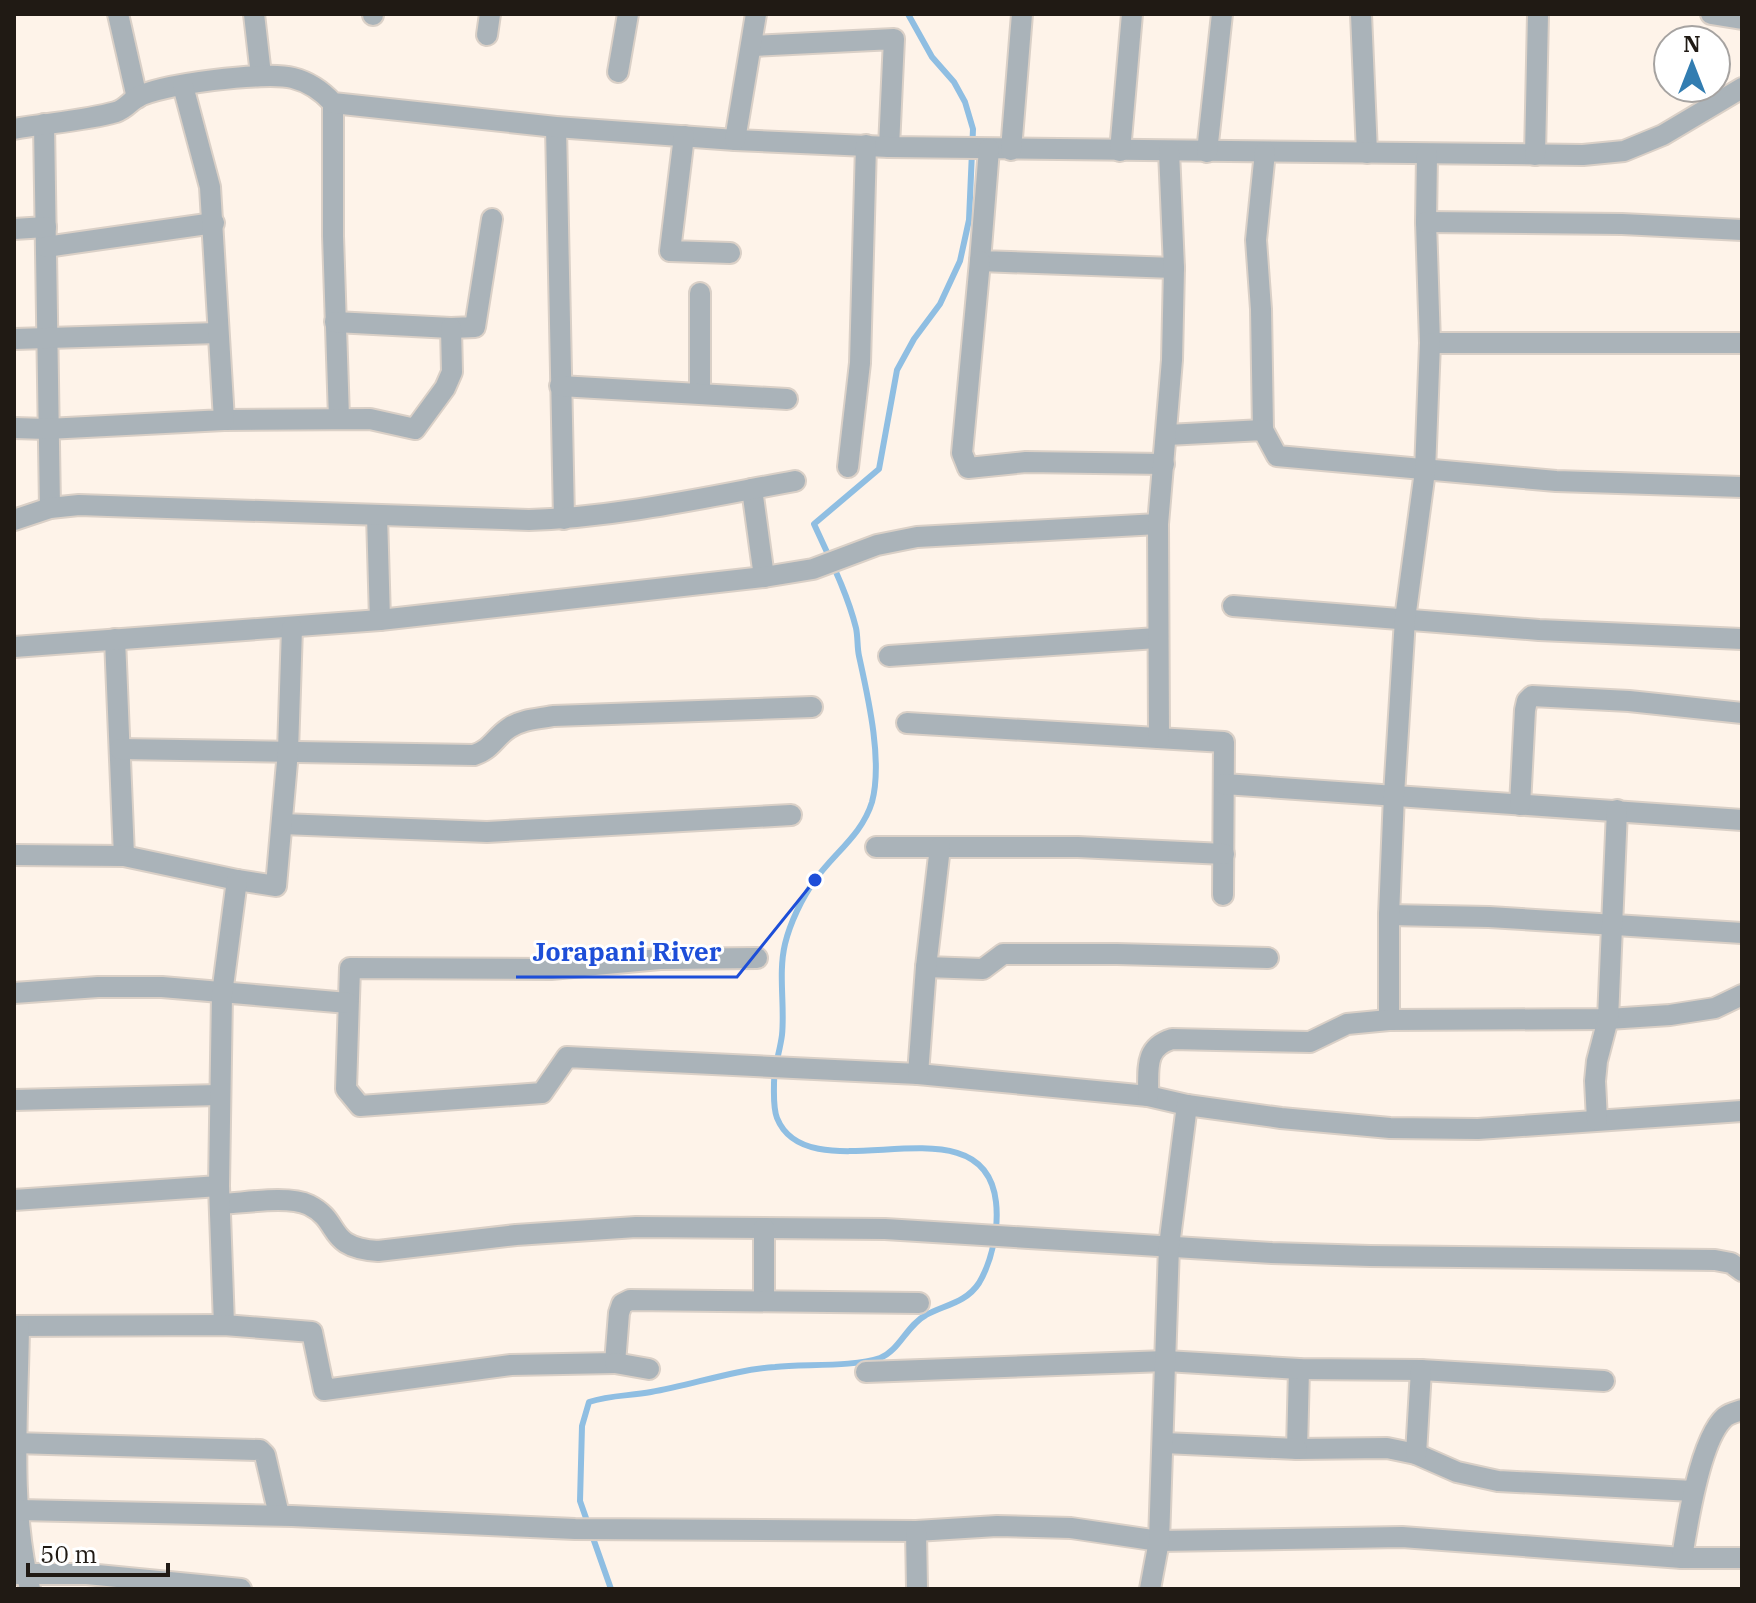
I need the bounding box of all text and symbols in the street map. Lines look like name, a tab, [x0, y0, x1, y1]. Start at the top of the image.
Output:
north arrow	[1652, 24, 1732, 104]
text: N	[1683, 29, 1701, 58]
callout: Jorapani River	[516, 927, 737, 977]
text: Jorapani River	[532, 934, 722, 968]
scale bar	[28, 1527, 168, 1577]
text: 50 m	[40, 1538, 97, 1570]

